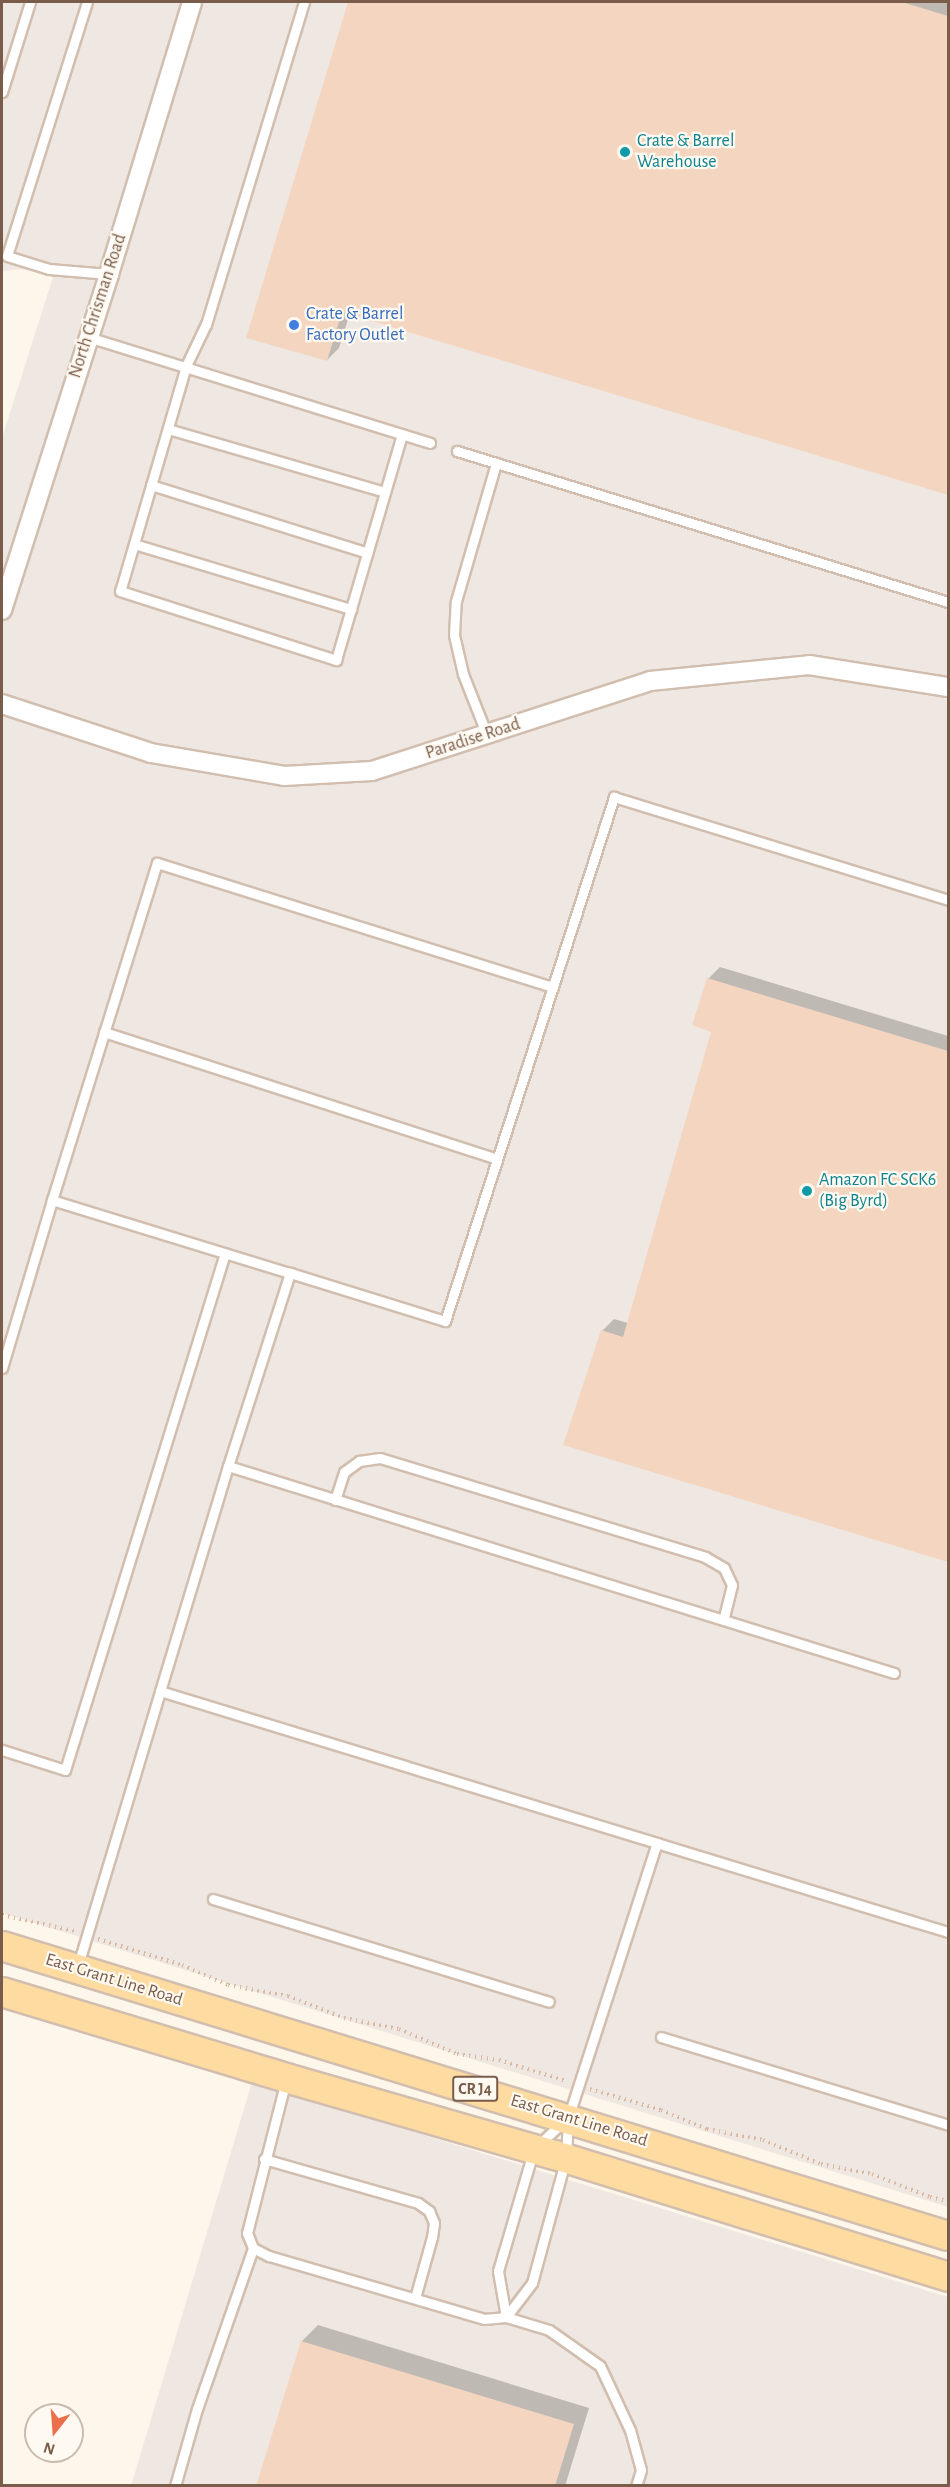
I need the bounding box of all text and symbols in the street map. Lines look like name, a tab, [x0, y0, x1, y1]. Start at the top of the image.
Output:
place label: Crate & Barrel Warehouse	[637, 131, 734, 174]
marker: Crate & Barrel Warehouse	[618, 145, 632, 159]
street label: North Chrisman Road	[64, 231, 132, 381]
place label: Crate & Barrel Factory Outlet	[306, 304, 404, 346]
marker: Crate & Barrel Factory Outlet	[287, 318, 301, 332]
street label: Paradise Road	[423, 714, 523, 764]
place label: Amazon FC SCK6 (Big Byrd)	[819, 1170, 936, 1212]
marker: Amazon FC SCK6 (Big Byrd)	[800, 1184, 814, 1198]
street label: East Grant Line Road	[43, 1949, 185, 2011]
road number: CR J4	[451, 2076, 499, 2102]
street label: East Grant Line Road	[508, 2090, 650, 2152]
north arrow	[24, 2403, 84, 2463]
text: N	[42, 2439, 57, 2458]

